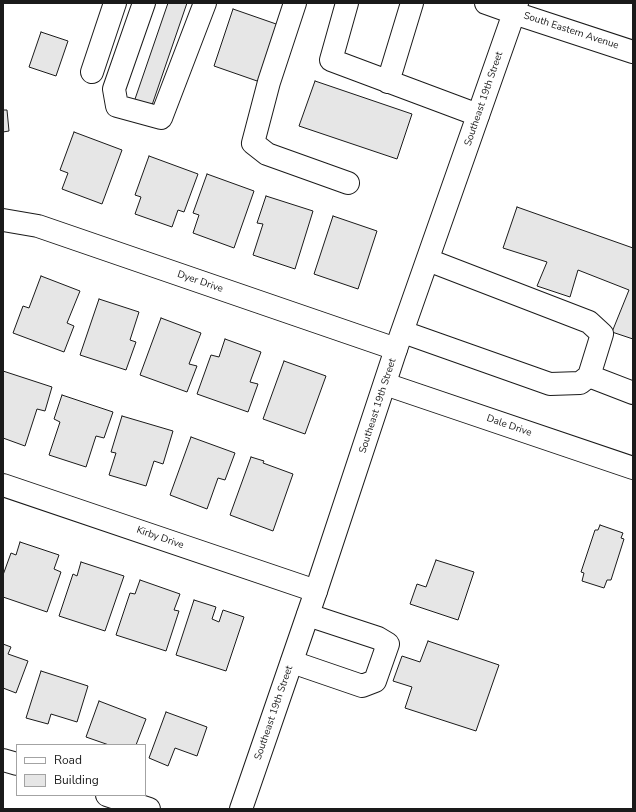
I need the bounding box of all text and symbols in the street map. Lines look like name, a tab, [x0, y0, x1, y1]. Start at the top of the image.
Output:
street label: South Eastern Avenue	[522, 10, 620, 52]
street label: Southeast 19th Street	[462, 50, 506, 148]
street label: Dyer Drive	[176, 269, 224, 295]
street label: Southeast 19th Street	[357, 357, 399, 455]
street label: Dale Drive	[485, 413, 533, 439]
street label: Kirby Drive	[135, 524, 185, 552]
street label: Southeast 19th Street	[252, 664, 296, 762]
legend	[16, 744, 146, 796]
text: Road	[54, 752, 82, 768]
text: Building	[54, 772, 99, 788]

